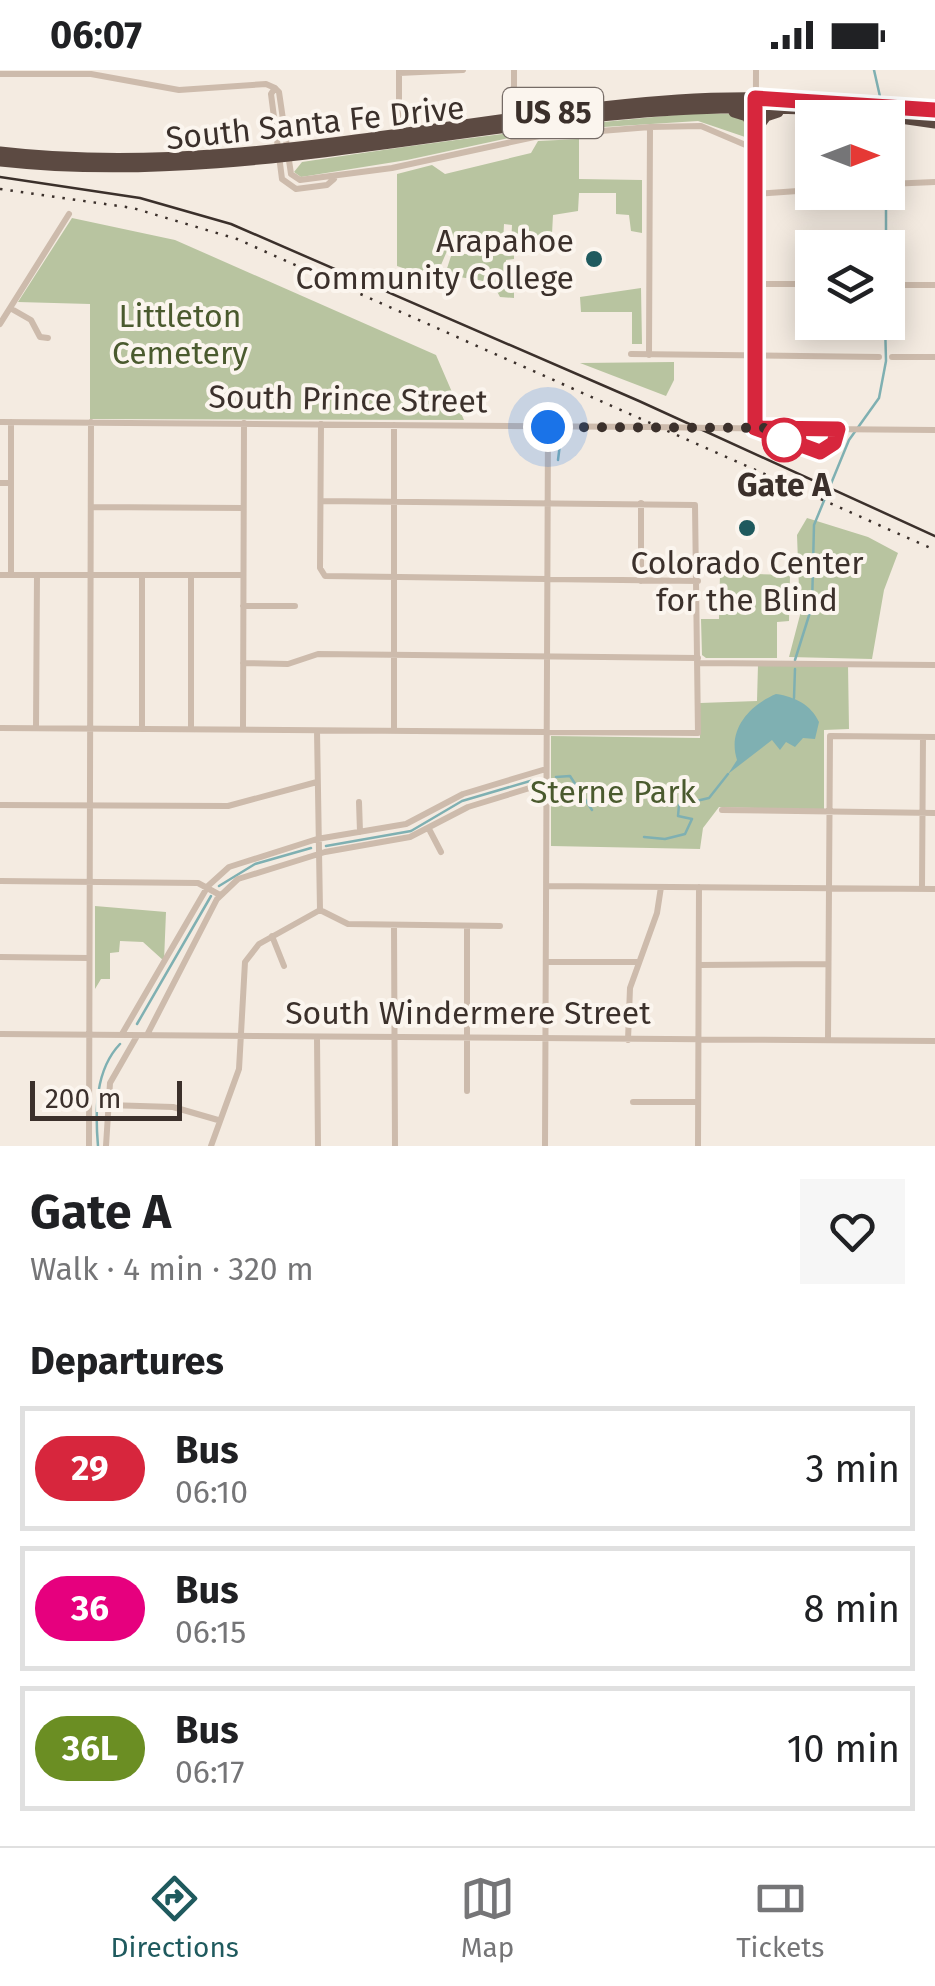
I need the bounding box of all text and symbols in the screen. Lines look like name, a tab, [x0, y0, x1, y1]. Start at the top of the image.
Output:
text: 06:07	[50, 12, 142, 58]
street label: South Santa Fe Drive	[164, 88, 466, 158]
road number: US 85	[503, 88, 603, 138]
north arrow	[795, 100, 905, 210]
map controls	[795, 100, 905, 340]
place label: Arapahoe Community College	[296, 222, 574, 297]
button: layers	[795, 230, 905, 340]
marker: Arapahoe Community College	[583, 248, 605, 270]
park label: Littleton Cemetery	[112, 297, 248, 372]
street label: South Prince Street	[208, 378, 488, 420]
your location	[523, 402, 573, 452]
marker: Gate A	[763, 419, 805, 461]
place label: Gate A	[737, 466, 832, 504]
marker: Colorado Center for the Blind	[736, 517, 758, 539]
place label: Colorado Center for the Blind	[630, 544, 864, 619]
park label: Sterne Park	[530, 773, 697, 811]
street label: South Windermere Street	[285, 994, 651, 1032]
scale bar	[30, 1076, 182, 1120]
text: 200 m	[45, 1082, 122, 1115]
button: heart	[800, 1179, 905, 1284]
text: Gate A	[30, 1183, 171, 1241]
text: Walk · 4 min · 320 m	[30, 1250, 314, 1288]
text: Departures	[30, 1338, 224, 1384]
text: Bus	[175, 1427, 239, 1473]
text: 3 min	[805, 1446, 900, 1492]
text: 29	[71, 1447, 109, 1489]
text: 06:10	[175, 1473, 248, 1511]
text: Bus	[175, 1567, 239, 1613]
text: 8 min	[803, 1586, 900, 1632]
text: 36	[71, 1587, 109, 1629]
text: 06:15	[175, 1613, 246, 1651]
text: Bus	[175, 1707, 239, 1753]
text: 10 min	[787, 1726, 900, 1772]
text: 36L	[62, 1727, 118, 1769]
text: 06:17	[175, 1753, 244, 1791]
tab: Directions	[111, 1871, 239, 1964]
tab: Map	[460, 1871, 515, 1964]
tab: Tickets	[736, 1871, 824, 1964]

